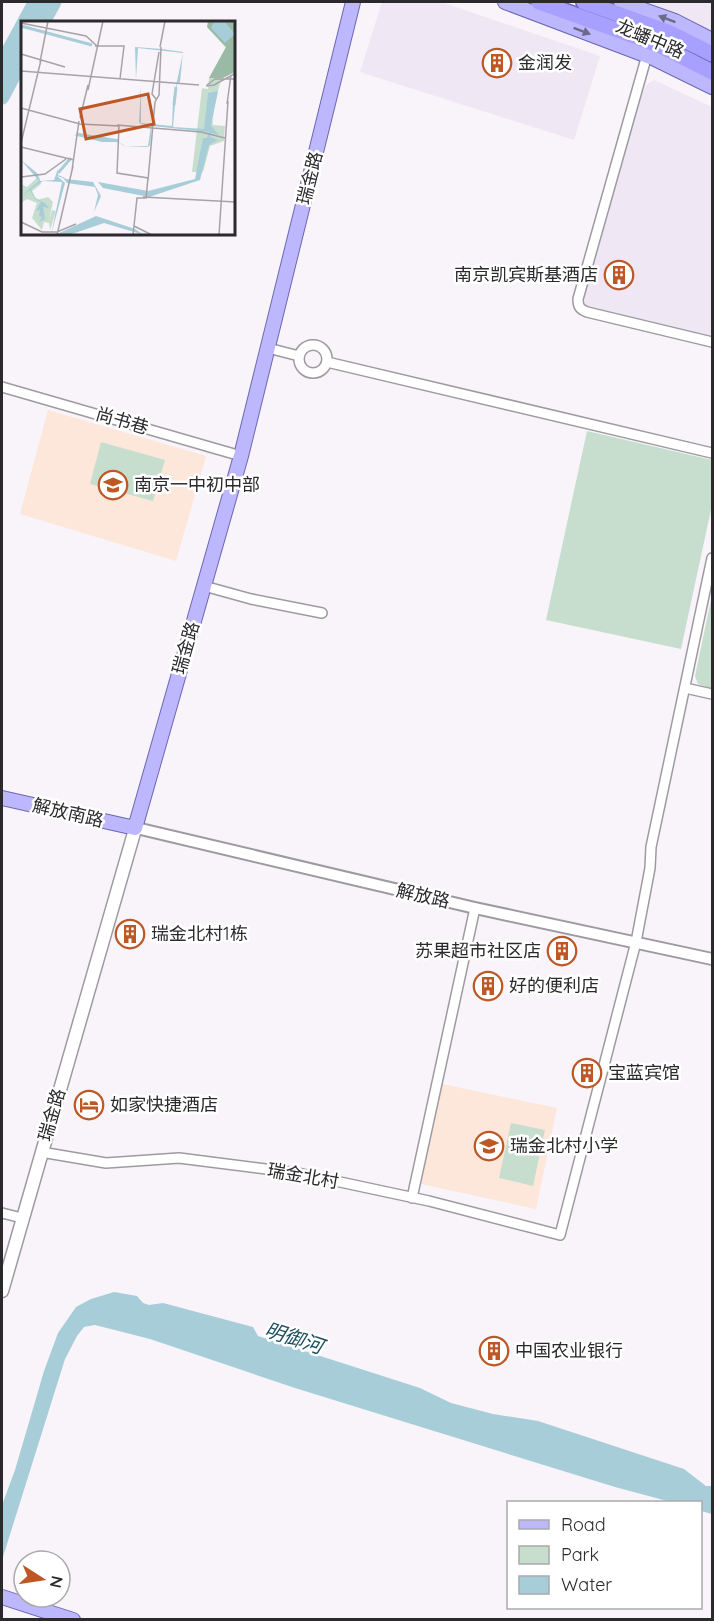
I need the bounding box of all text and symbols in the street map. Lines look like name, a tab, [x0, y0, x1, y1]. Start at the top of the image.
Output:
street label: 龙蟠中路	[613, 14, 688, 63]
one-way arrow	[658, 14, 676, 24]
inset map	[21, 21, 236, 236]
one-way arrow	[573, 27, 591, 36]
building icon: 金润发	[481, 47, 513, 79]
place label: 金润发	[518, 51, 572, 74]
street label: 瑞金路	[292, 149, 327, 207]
building icon: 南京凯宾斯基酒店	[603, 259, 635, 291]
place label: 南京凯宾斯基酒店	[454, 263, 598, 286]
street label: 尚书巷	[93, 402, 151, 439]
school or university icon: 南京一中初中部	[97, 469, 129, 501]
place label: 南京一中初中部	[134, 473, 260, 496]
street label: 瑞金路	[167, 619, 204, 677]
street label: 解放南路	[30, 793, 106, 832]
street label: 解放路	[394, 878, 452, 913]
building icon: 瑞金北村1栋	[114, 918, 146, 950]
place label: 瑞金北村1栋	[151, 922, 248, 945]
building icon: 苏果超市社区店	[546, 935, 578, 967]
place label: 苏果超市社区店	[415, 939, 541, 962]
building icon: 好的便利店	[472, 970, 504, 1002]
place label: 好的便利店	[509, 974, 599, 997]
building icon: 宝蓝宾馆	[571, 1057, 603, 1089]
place label: 宝蓝宾馆	[608, 1061, 680, 1084]
street label: 瑞金路	[33, 1086, 70, 1144]
hotel icon: 如家快捷酒店	[73, 1089, 105, 1121]
place label: 如家快捷酒店	[110, 1093, 218, 1116]
school or university icon: 瑞金北村小学	[473, 1130, 505, 1162]
place label: 瑞金北村小学	[510, 1134, 618, 1157]
street label: 瑞金北村	[266, 1158, 341, 1193]
water label: 明御河	[262, 1316, 330, 1360]
building icon: 中国农业银行	[478, 1335, 510, 1367]
place label: 中国农业银行	[515, 1339, 623, 1362]
legend	[507, 1501, 702, 1609]
text: Road	[561, 1513, 606, 1536]
text: Park	[561, 1543, 599, 1566]
north arrow	[12, 1549, 72, 1609]
text: Water	[561, 1573, 612, 1596]
text: N	[46, 1574, 68, 1590]

